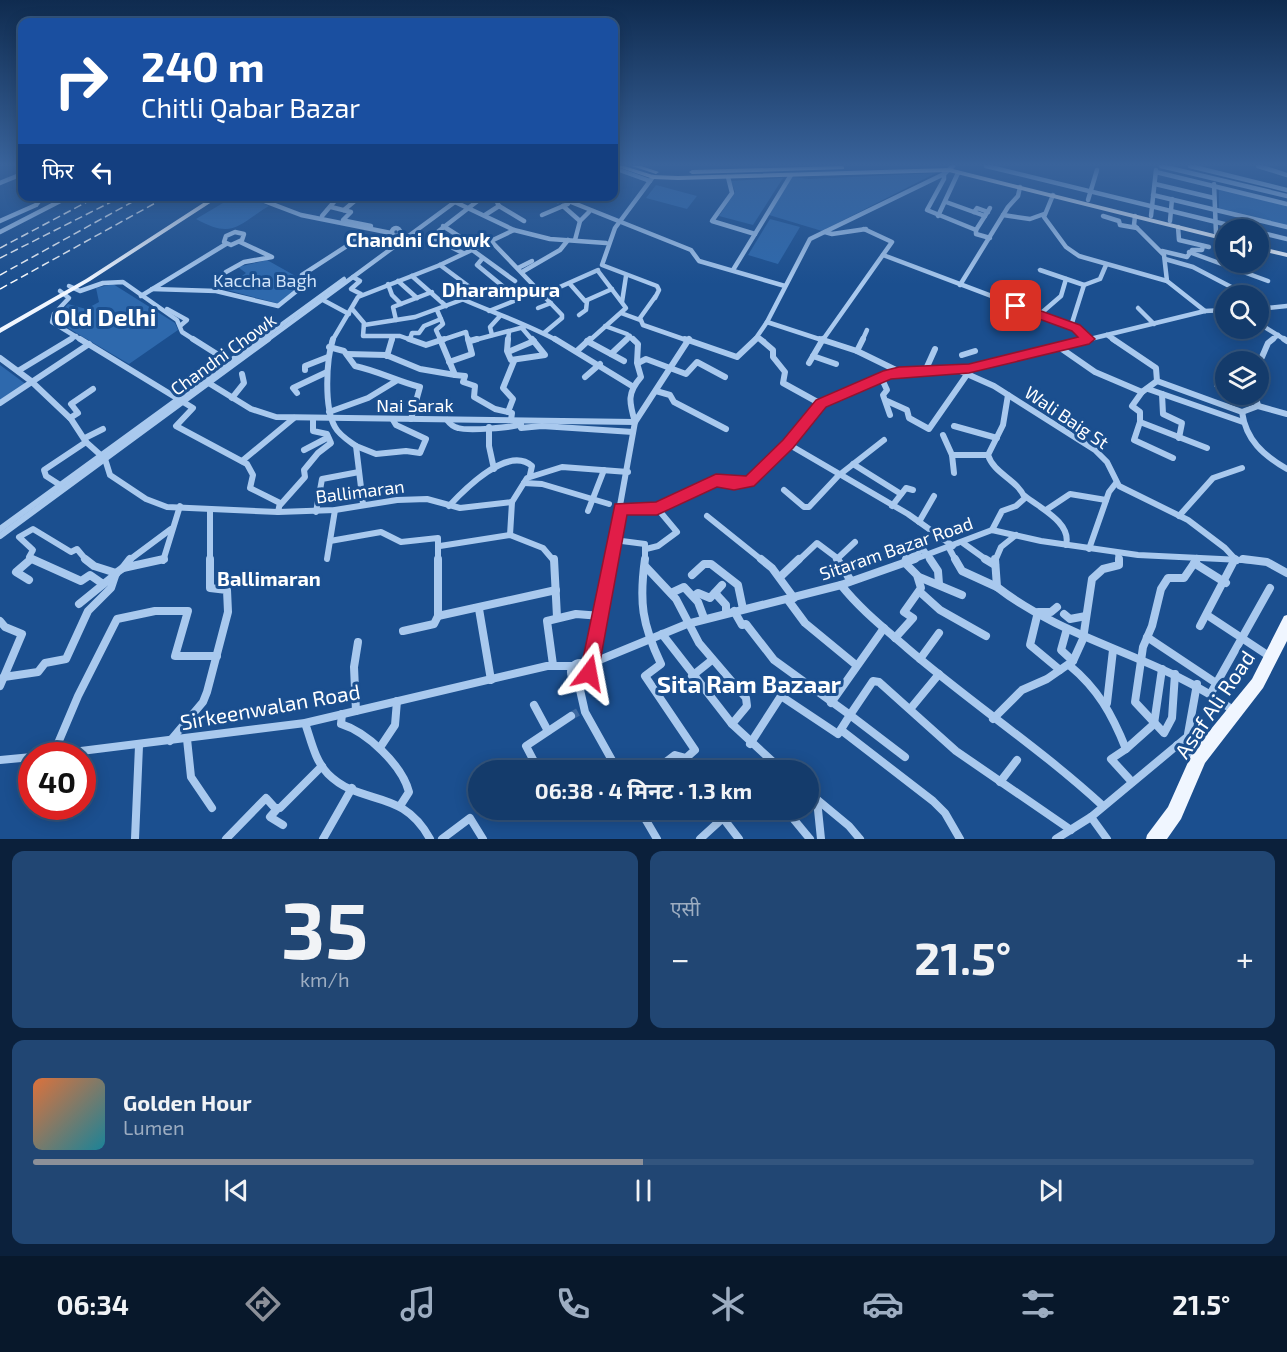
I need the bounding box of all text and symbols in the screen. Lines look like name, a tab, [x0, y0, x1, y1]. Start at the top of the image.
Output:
text: 240 m	[141, 40, 265, 90]
icon: right	[42, 42, 120, 120]
text: Chitli Qabar Bazar	[141, 91, 360, 123]
icon: left	[86, 156, 119, 189]
text: फिर	[42, 157, 74, 183]
map controls	[1215, 219, 1269, 405]
button: sound	[1215, 219, 1269, 273]
district label: Chandni Chowk	[346, 227, 491, 251]
park label: Kaccha Bagh	[213, 269, 317, 291]
district label: Dharampura	[442, 277, 560, 301]
pin	[990, 280, 1041, 331]
button: search	[1215, 285, 1269, 339]
icon: arrive	[999, 289, 1032, 322]
district label: Old Delhi	[54, 302, 156, 331]
street label: Chandni Chowk	[166, 308, 280, 400]
button: layers	[1215, 351, 1269, 405]
street label: Wali Baig St	[1021, 381, 1113, 453]
street label: Nai Sarak	[376, 394, 454, 416]
street label: Ballimaran	[314, 475, 406, 507]
street label: Sitaram Bazar Road	[816, 511, 976, 585]
district label: Ballimaran	[217, 566, 321, 590]
position arrow	[557, 641, 621, 705]
street label: Asaf Ali Road	[1169, 645, 1259, 763]
district label: Sita Ram Bazaar	[657, 669, 842, 698]
street label: Sirkeenwalan Road	[178, 678, 362, 734]
speed limit sign: 40	[18, 742, 96, 820]
text: 06:38 · 4 मिनट · 1.3 km	[535, 777, 752, 803]
text: 35	[281, 881, 368, 975]
text: एसी	[671, 896, 700, 920]
text: 21.5°	[914, 930, 1011, 984]
text: −	[671, 938, 690, 978]
text: +	[1236, 938, 1254, 978]
text: km/h	[300, 967, 350, 991]
text: Golden Hour	[123, 1089, 252, 1115]
text: Lumen	[123, 1115, 185, 1139]
icon: previous	[220, 1174, 253, 1207]
icon: pause	[627, 1174, 660, 1207]
icon: next	[1034, 1174, 1067, 1207]
icon: directions	[242, 1283, 284, 1325]
icon: music	[397, 1283, 439, 1325]
icon: phone	[552, 1283, 594, 1325]
icon: climate	[707, 1283, 749, 1325]
icon: car	[862, 1283, 904, 1325]
icon: filters	[1017, 1283, 1059, 1325]
text: 06:34	[57, 1288, 129, 1320]
text: 21.5°	[1172, 1288, 1230, 1320]

